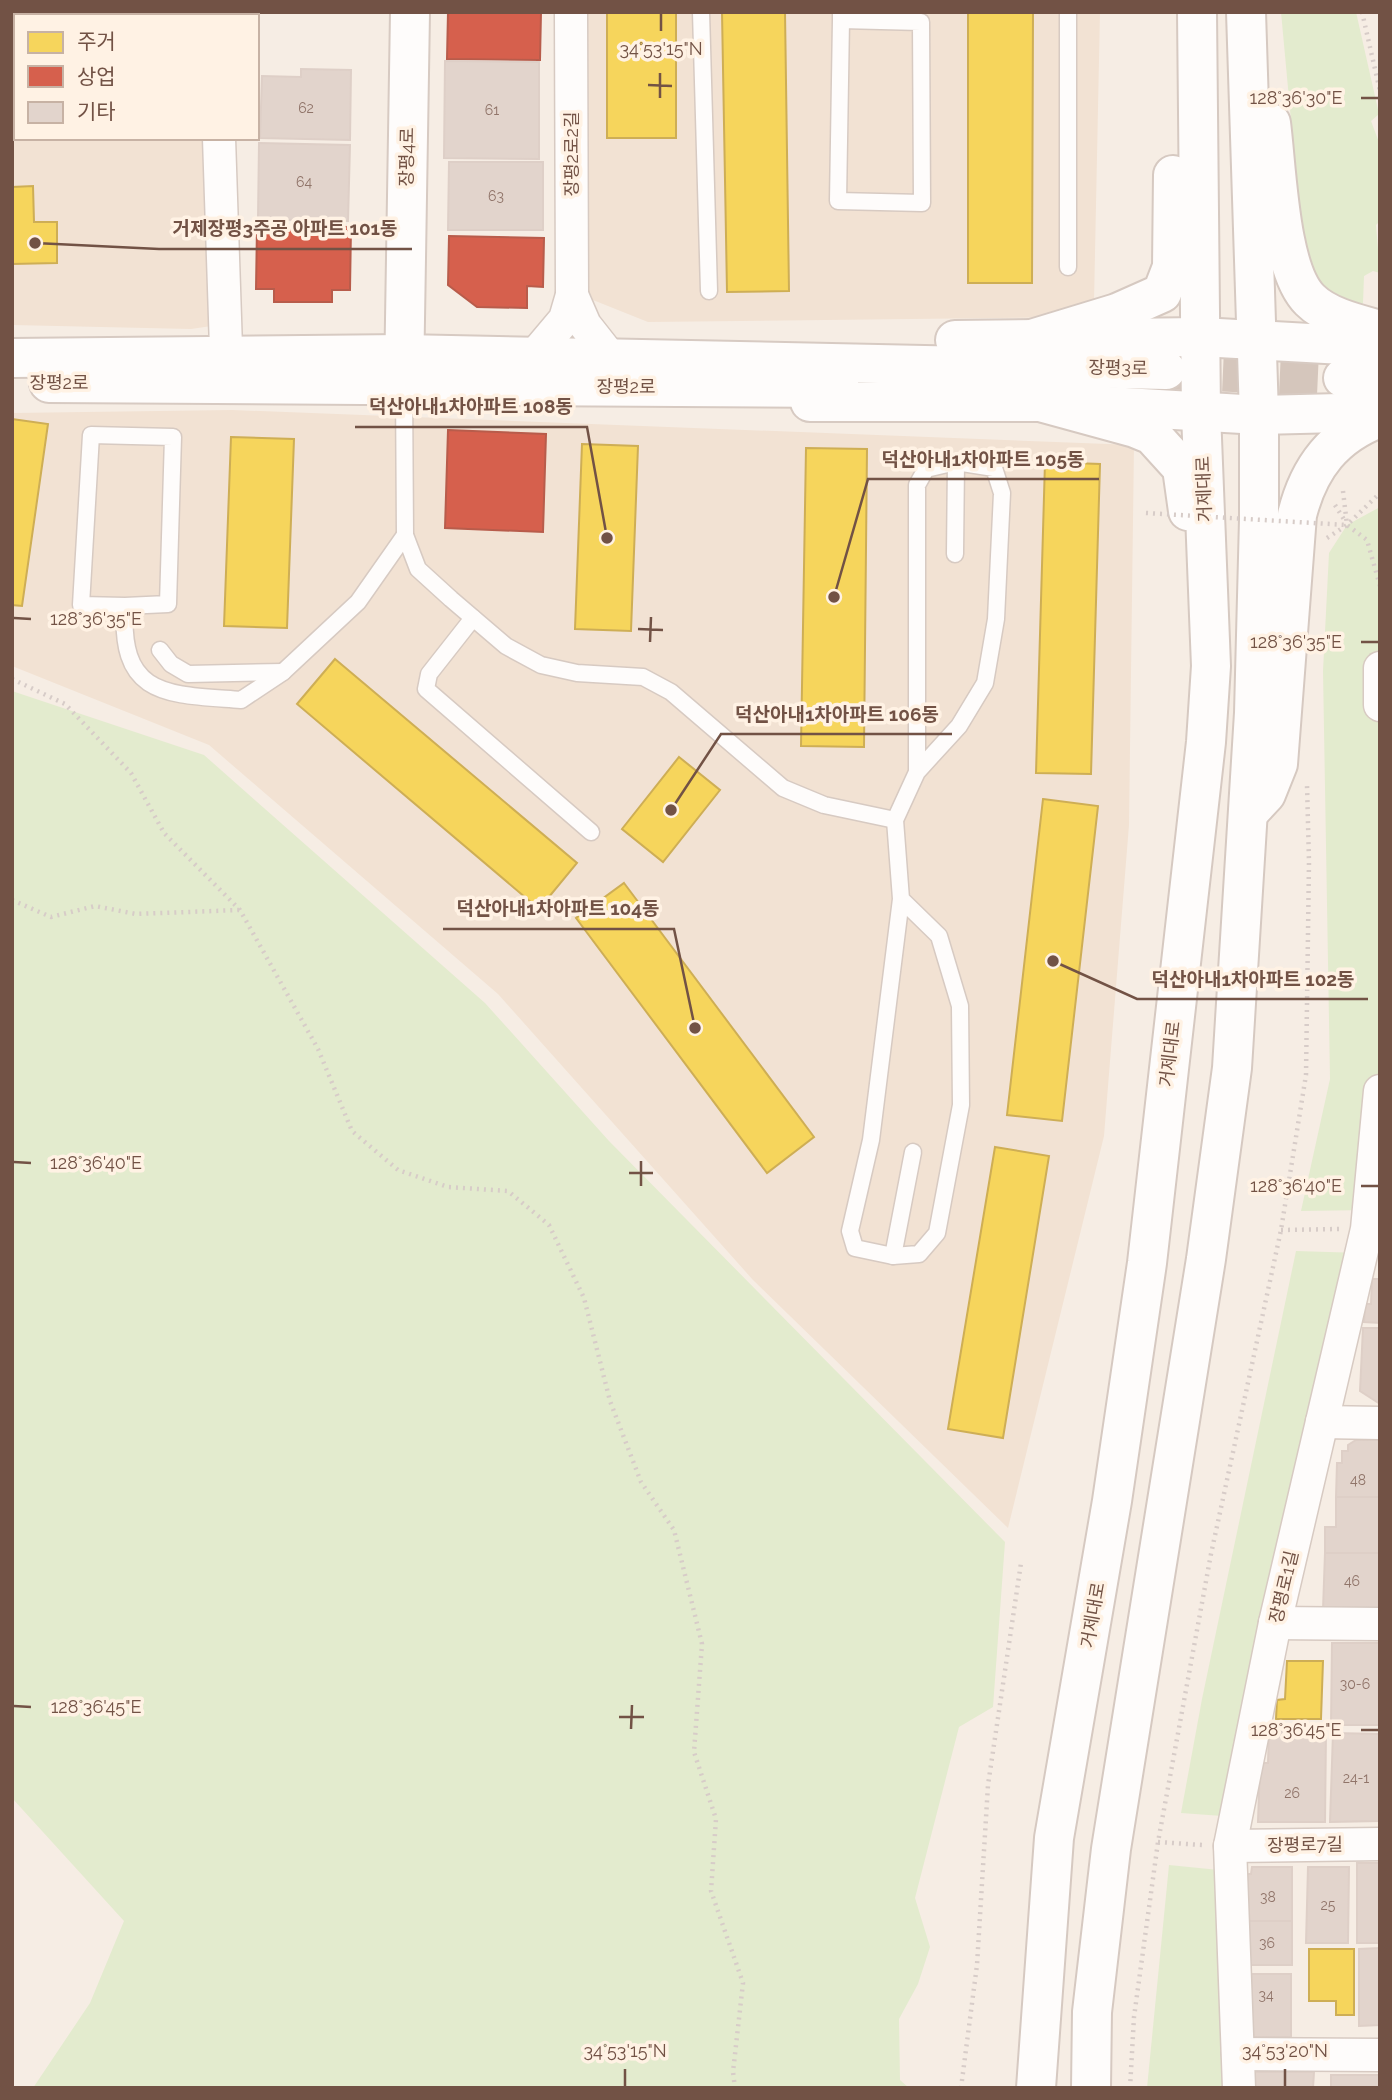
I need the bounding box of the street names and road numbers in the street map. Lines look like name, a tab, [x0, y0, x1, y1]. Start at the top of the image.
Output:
street label: 장평2로2길	[561, 112, 582, 197]
street label: 장평4로	[395, 127, 418, 187]
street label: 장평3로	[1088, 356, 1148, 379]
street label: 장평2로	[29, 372, 89, 393]
street label: 장평2로	[596, 376, 656, 397]
street label: 거제대로	[1192, 456, 1215, 522]
street label: 거제대로	[1155, 1020, 1184, 1088]
street label: 장평로1길	[1265, 1548, 1302, 1625]
street label: 거제대로	[1076, 1580, 1109, 1649]
street label: 장평로7길	[1267, 1833, 1343, 1856]

